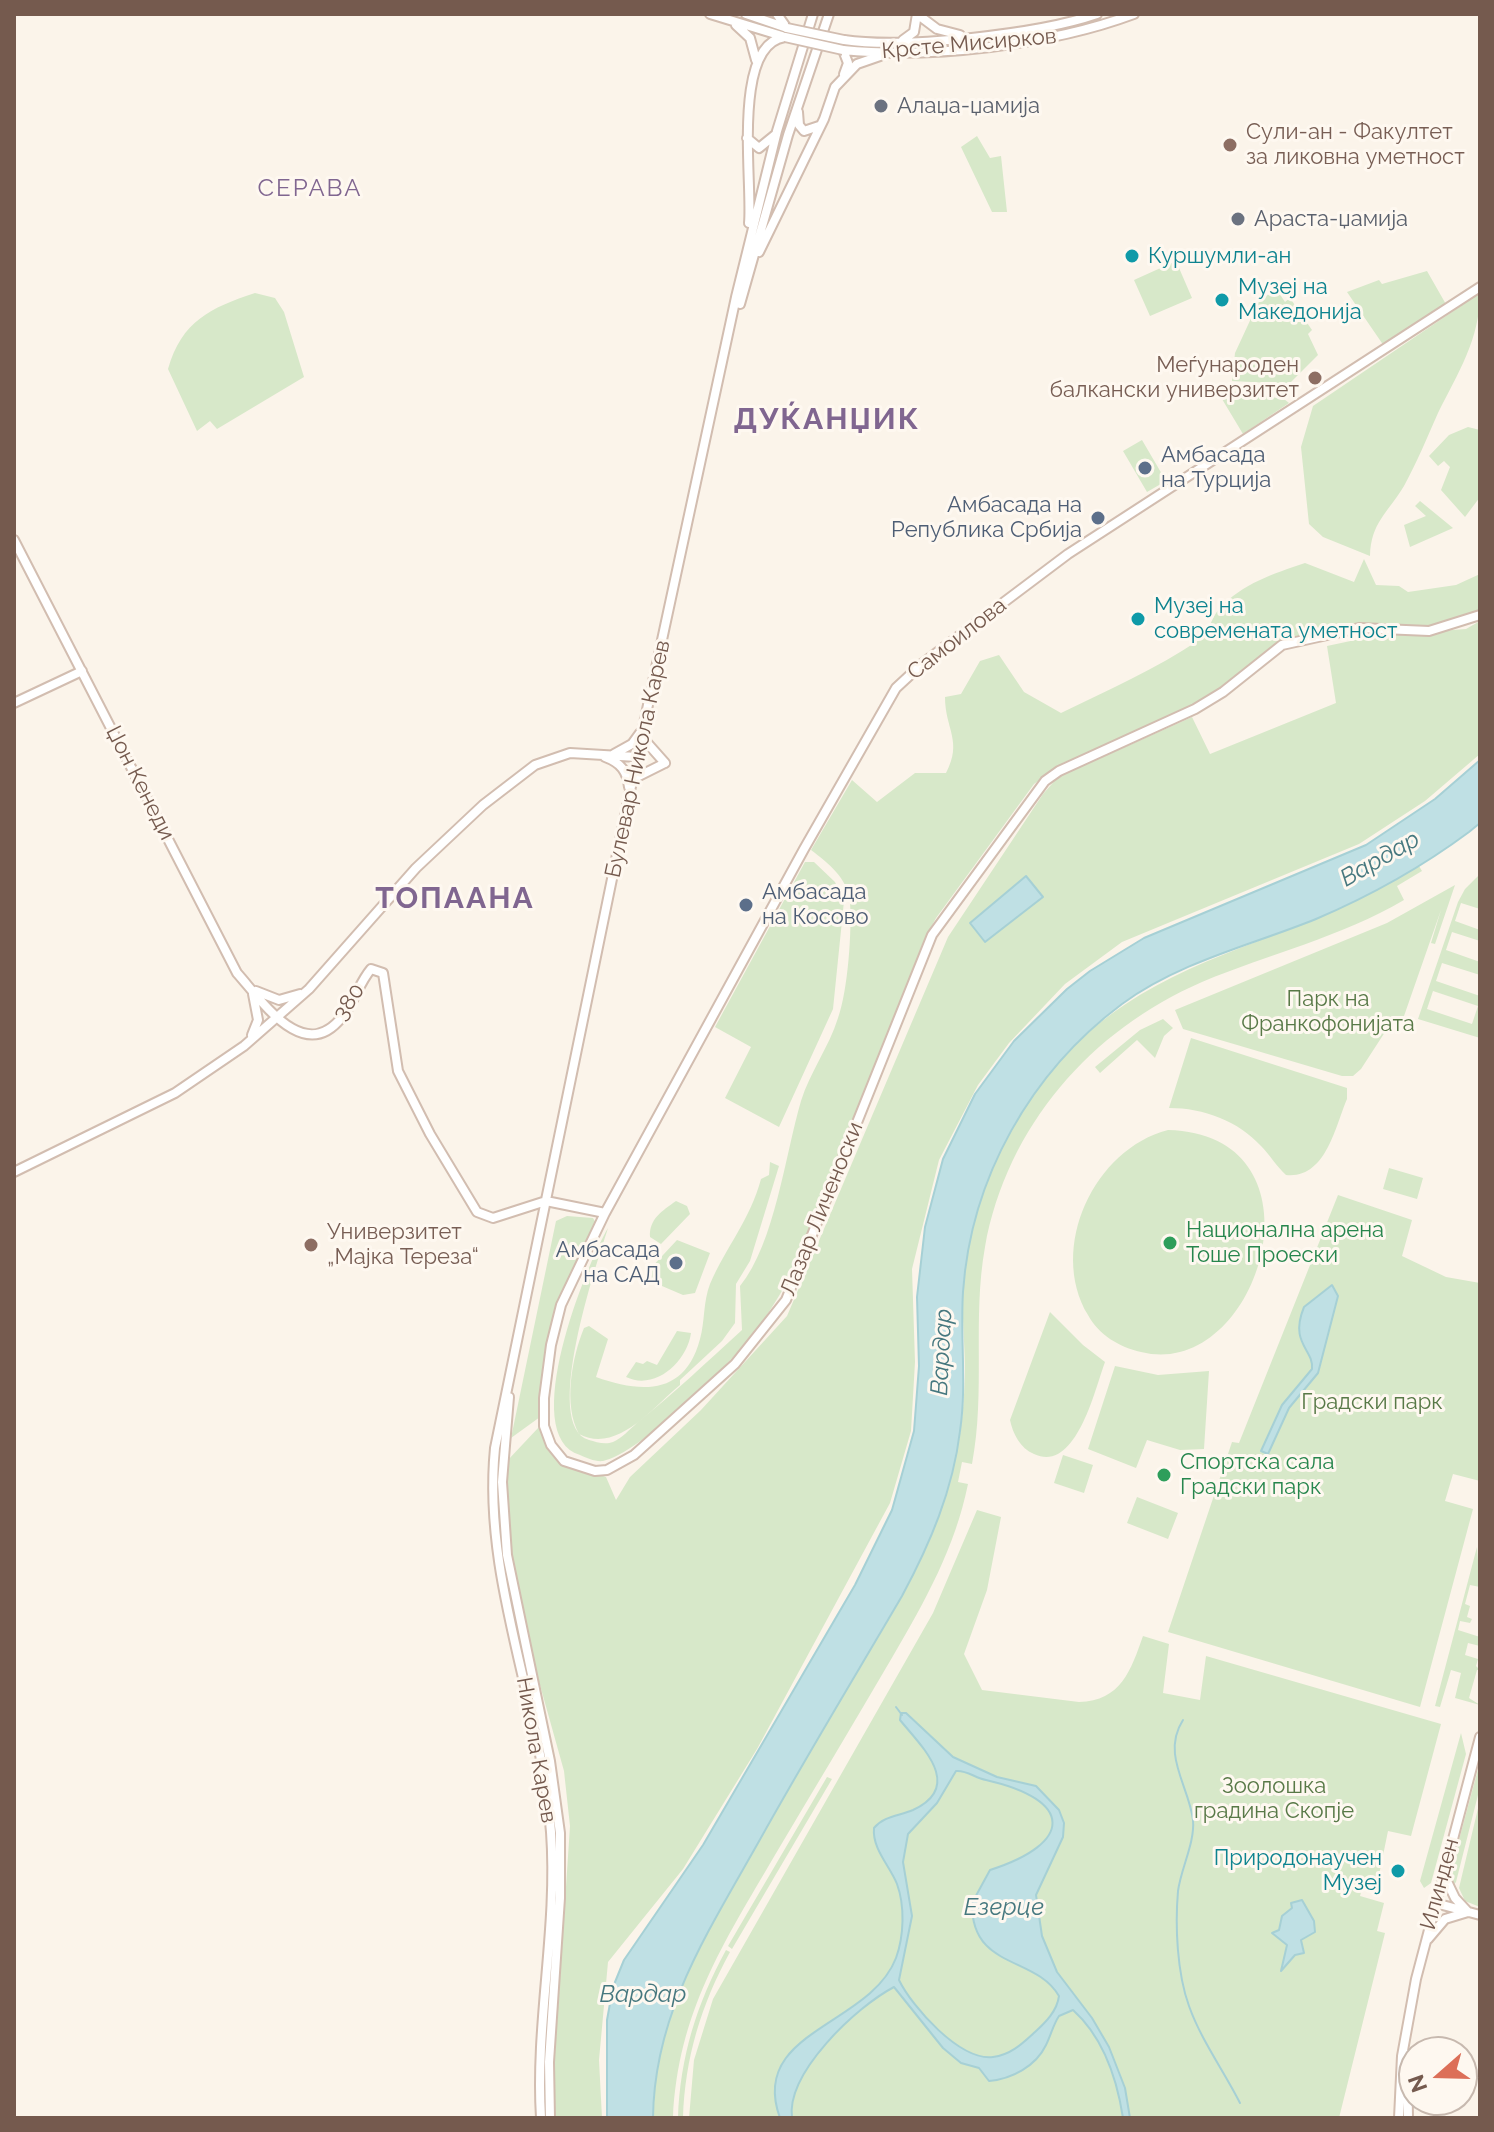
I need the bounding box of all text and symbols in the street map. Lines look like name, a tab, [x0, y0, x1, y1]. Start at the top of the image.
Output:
street label: Крсте Мисирков	[880, 23, 1058, 65]
place label: Алаџа-џамија	[897, 93, 1040, 119]
marker: Алаџа-џамија	[872, 97, 890, 115]
place label: Сули-ан - Факултет за ликовна уметност	[1246, 119, 1465, 170]
marker: Сули-ан - Факултет за ликовна уметност	[1221, 136, 1239, 154]
district label: СЕРАВА	[258, 175, 362, 203]
place label: Араста-џамија	[1254, 206, 1408, 232]
marker: Араста-џамија	[1229, 210, 1247, 228]
place label: Куршумли-ан	[1148, 243, 1291, 269]
marker: Куршумли-ан	[1123, 247, 1141, 265]
place label: Музеј на Македонија	[1238, 274, 1362, 326]
marker: Музеј на Македонија	[1213, 291, 1231, 309]
place label: Меѓународен балкански универзитет	[1050, 352, 1299, 404]
marker: Меѓународен балкански универзитет	[1306, 369, 1324, 387]
district label: ДУЌАНЏИК	[734, 402, 920, 438]
place label: Амбасада на Турција	[1161, 442, 1271, 494]
marker: Амбасада на Турција	[1136, 459, 1154, 477]
place label: Амбасада на Република Србија	[891, 492, 1082, 544]
marker: Амбасада на Република Србија	[1089, 509, 1107, 527]
street label: Самоилова	[902, 592, 1012, 686]
place label: Музеј на современата уметност	[1154, 593, 1398, 644]
marker: Музеј на современата уметност	[1129, 610, 1147, 628]
street label: Булевар Никола Карев	[600, 638, 676, 880]
street label: Џон Кенеди	[100, 721, 180, 845]
water label: Вардар	[1335, 825, 1425, 893]
place label: Амбасада на Косово	[762, 879, 869, 930]
district label: ТОПААНА	[375, 881, 535, 917]
marker: Амбасада на Косово	[737, 896, 755, 914]
street label: 380	[328, 979, 370, 1025]
park label: Парк на Франкофонијата	[1241, 986, 1415, 1038]
street label: Лазар Личеноски	[775, 1118, 869, 1300]
place label: Национална арена Тоше Проески	[1186, 1217, 1384, 1268]
place label: Универзитет „Мајка Тереза“	[327, 1219, 479, 1270]
marker: Национална арена Тоше Проески	[1161, 1234, 1179, 1252]
marker: Универзитет „Мајка Тереза“	[302, 1236, 320, 1254]
place label: Амбасада на САД	[556, 1237, 660, 1288]
marker: Амбасада на САД	[667, 1254, 685, 1272]
water label: Вардар	[925, 1308, 959, 1396]
park label: Градски парк	[1301, 1389, 1443, 1415]
place label: Спортска сала Градски парк	[1180, 1449, 1334, 1500]
marker: Спортска сала Градски парк	[1155, 1466, 1173, 1484]
street label: Никола Карев	[510, 1675, 562, 1825]
park label: Зоолошка градина Скопје	[1194, 1773, 1354, 1824]
street label: Илинден	[1415, 1835, 1465, 1933]
place label: Природонаучен Музеј	[1214, 1845, 1382, 1896]
marker: Природонаучен Музеј	[1389, 1862, 1407, 1880]
water label: Езерце	[964, 1894, 1044, 1922]
water label: Вардар	[600, 1981, 686, 2009]
north arrow	[1398, 2036, 1478, 2116]
text: N	[1402, 2071, 1432, 2096]

